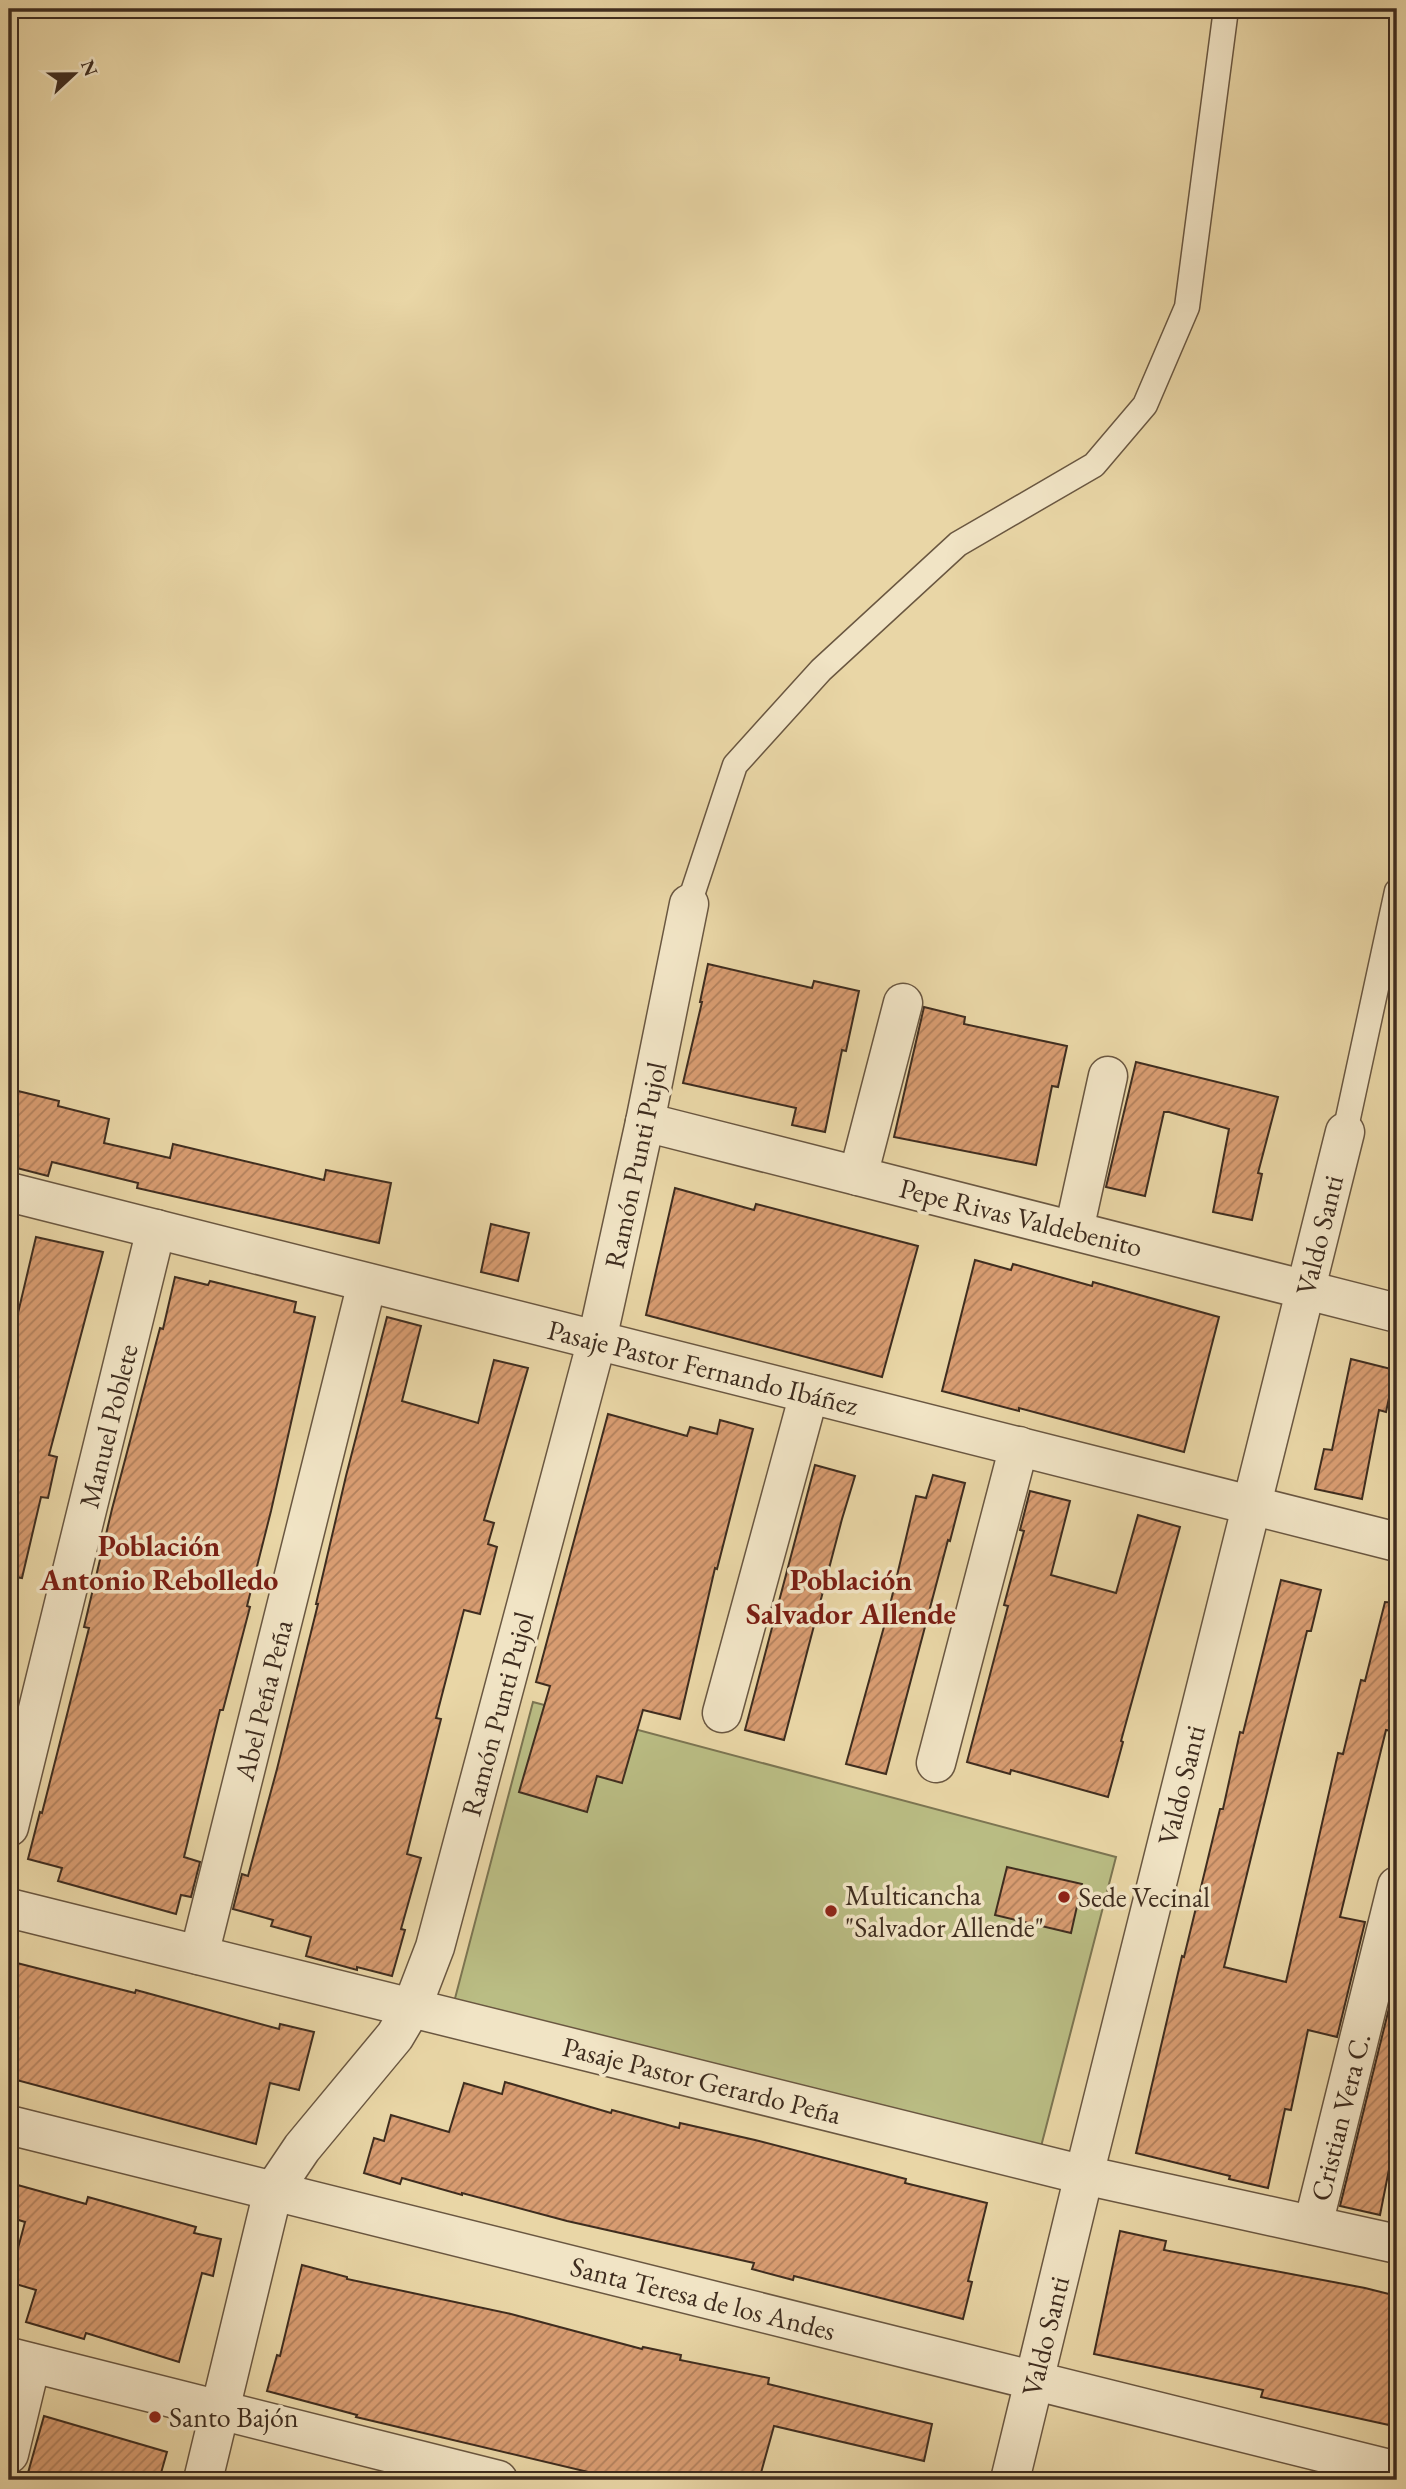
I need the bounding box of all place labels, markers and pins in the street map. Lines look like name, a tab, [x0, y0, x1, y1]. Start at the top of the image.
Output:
place label: Multicancha "Salvador Allende"	[845, 1877, 1044, 1945]
place label: Sede Vecinal	[1078, 1879, 1210, 1915]
marker: Sede Vecinal	[1056, 1889, 1072, 1905]
marker: Multicancha "Salvador Allende"	[823, 1903, 839, 1919]
place label: Santo Bajón	[169, 2399, 299, 2435]
marker: Santo Bajón	[147, 2409, 163, 2425]

